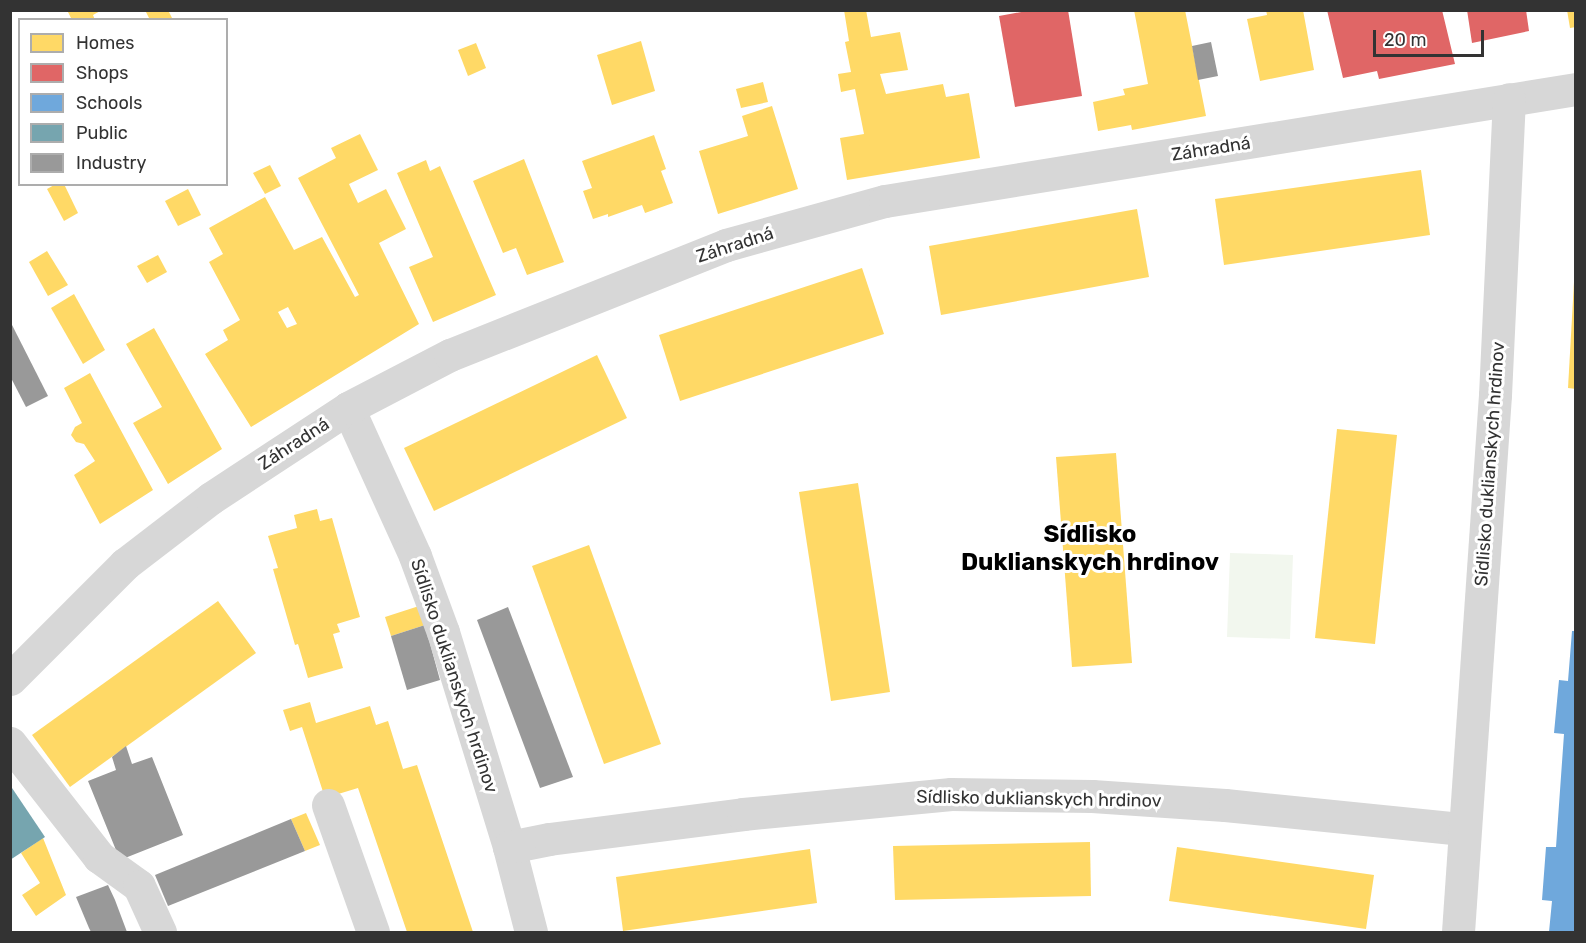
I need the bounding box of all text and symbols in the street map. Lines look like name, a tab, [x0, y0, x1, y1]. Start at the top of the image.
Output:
legend	[18, 18, 228, 186]
scale bar	[1376, 18, 1487, 56]
text: 20 m	[1384, 29, 1426, 51]
text: Homes	[76, 32, 134, 54]
text: Shops	[76, 62, 128, 84]
text: Schools	[76, 92, 142, 114]
text: Public	[76, 122, 128, 144]
street label: Záhradná	[1170, 132, 1252, 166]
text: Industry	[76, 152, 146, 174]
street label: Záhradná	[694, 222, 776, 268]
street label: Sídlisko duklianskych hrdinov	[1471, 341, 1509, 587]
street label: Záhradná	[255, 413, 333, 475]
district label: Sídlisko Duklianskych hrdinov	[961, 521, 1219, 577]
street label: Sídlisko duklianskych hrdinov	[406, 556, 502, 796]
street label: Sídlisko duklianskych hrdinov	[916, 786, 1162, 812]

